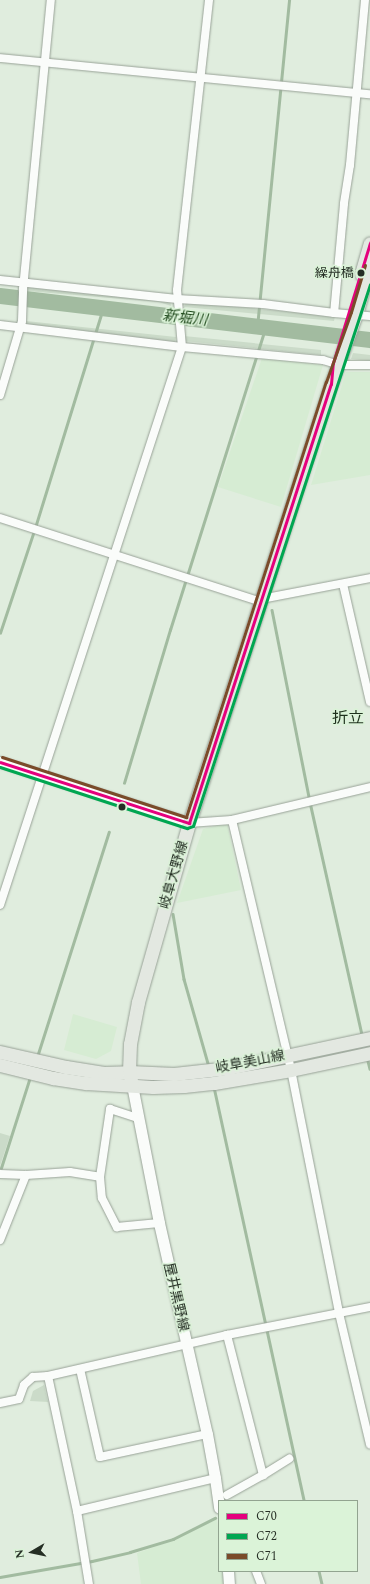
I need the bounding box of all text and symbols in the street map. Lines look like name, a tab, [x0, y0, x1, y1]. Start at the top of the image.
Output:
place label: 繰舟橋	[315, 265, 354, 281]
marker: 繰舟橋	[356, 268, 366, 278]
water label: 新堀川	[162, 306, 208, 330]
district label: 折立	[332, 708, 364, 728]
unlabelled marker	[117, 802, 127, 812]
street label: 岐阜大野線	[156, 839, 192, 911]
street label: 岐阜美山線	[214, 1047, 286, 1077]
street label: 屋井黒野線	[160, 1261, 192, 1333]
legend	[218, 1500, 358, 1572]
text: C70	[256, 1507, 277, 1526]
text: C72	[256, 1527, 277, 1546]
north arrow	[12, 1532, 52, 1572]
text: C71	[256, 1547, 277, 1566]
text: N	[11, 1548, 29, 1560]

